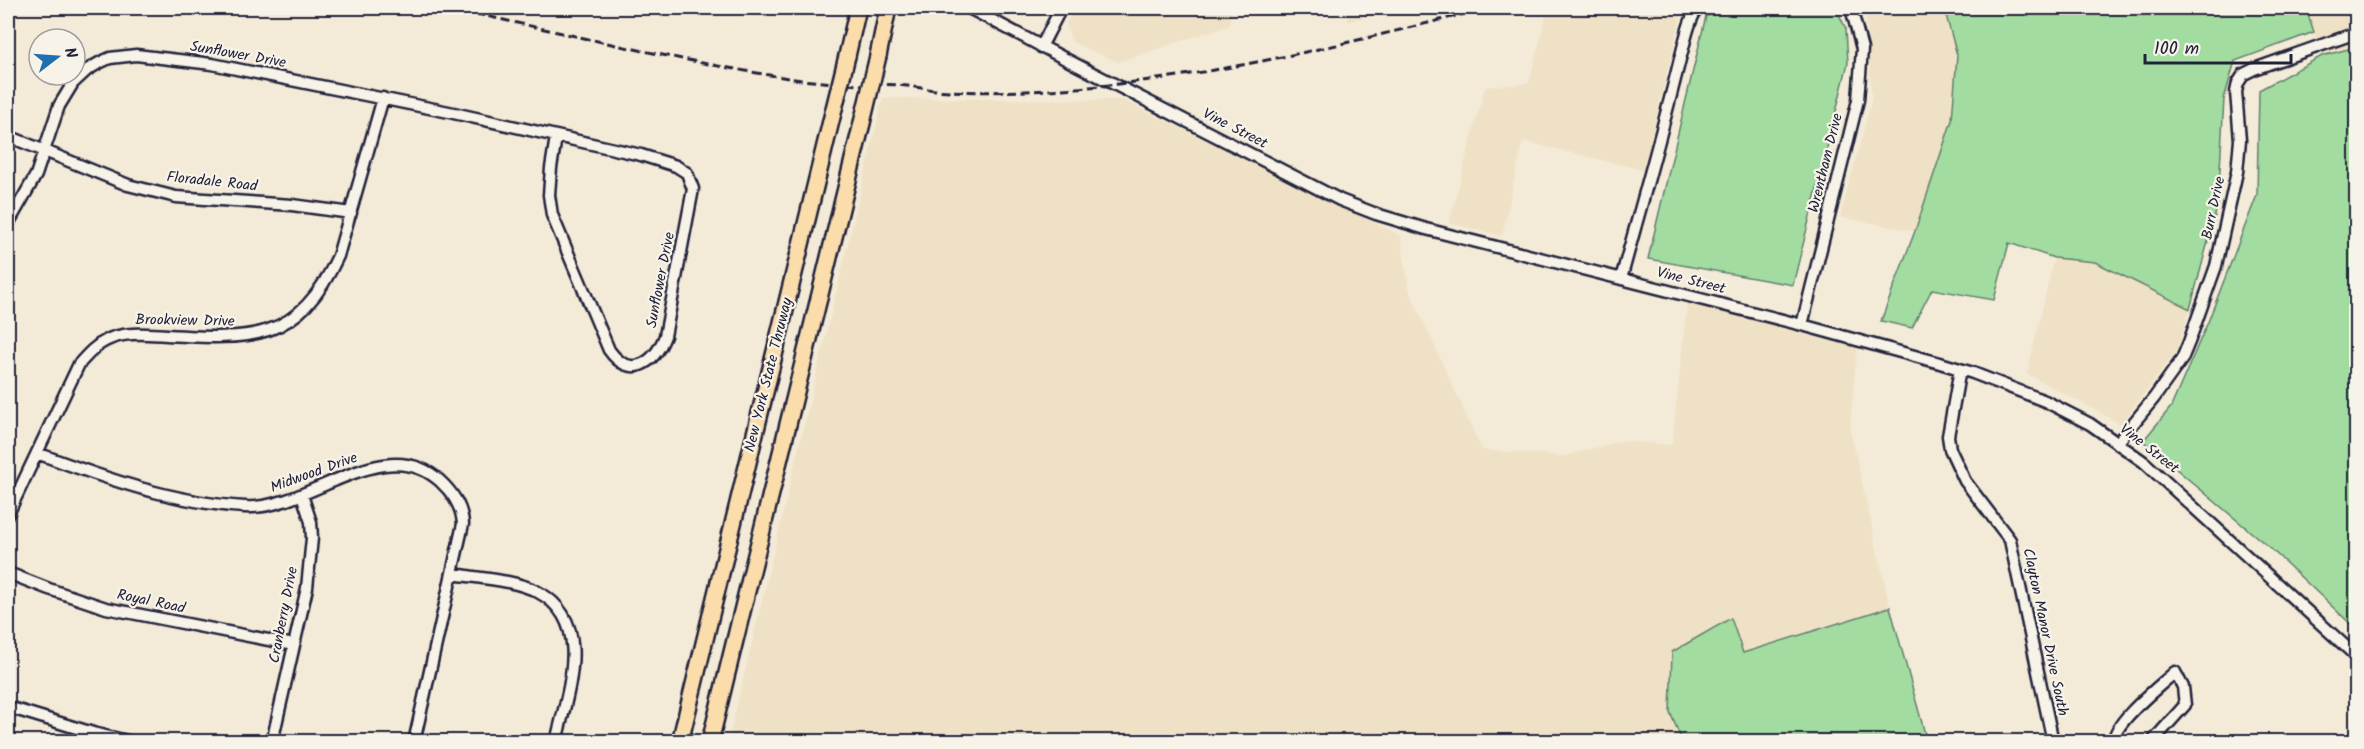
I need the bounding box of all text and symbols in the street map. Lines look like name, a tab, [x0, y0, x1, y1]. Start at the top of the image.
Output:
north arrow	[27, 27, 87, 87]
scale bar	[2145, 27, 2290, 65]
street label: Sunflower Drive	[188, 35, 288, 75]
text: 100 m	[2154, 35, 2199, 64]
text: N	[56, 45, 83, 62]
street label: Vine Street	[1198, 102, 1272, 156]
street label: Wrentham Drive	[1802, 111, 1850, 215]
street label: Floradale Road	[165, 165, 259, 199]
street label: Burr Drive	[2196, 174, 2232, 242]
street label: Sunflower Drive	[640, 230, 682, 330]
street label: Vine Street	[1654, 261, 1728, 301]
street label: New York State Thruway	[738, 294, 800, 455]
street label: Brookview Drive	[135, 308, 235, 334]
street label: Vine Street	[2114, 418, 2184, 480]
street label: Midwood Drive	[267, 446, 361, 500]
street label: Clayton Manor Drive South	[2015, 546, 2075, 718]
street label: Cranberry Drive	[263, 564, 305, 665]
street label: Royal Road	[115, 583, 188, 621]

